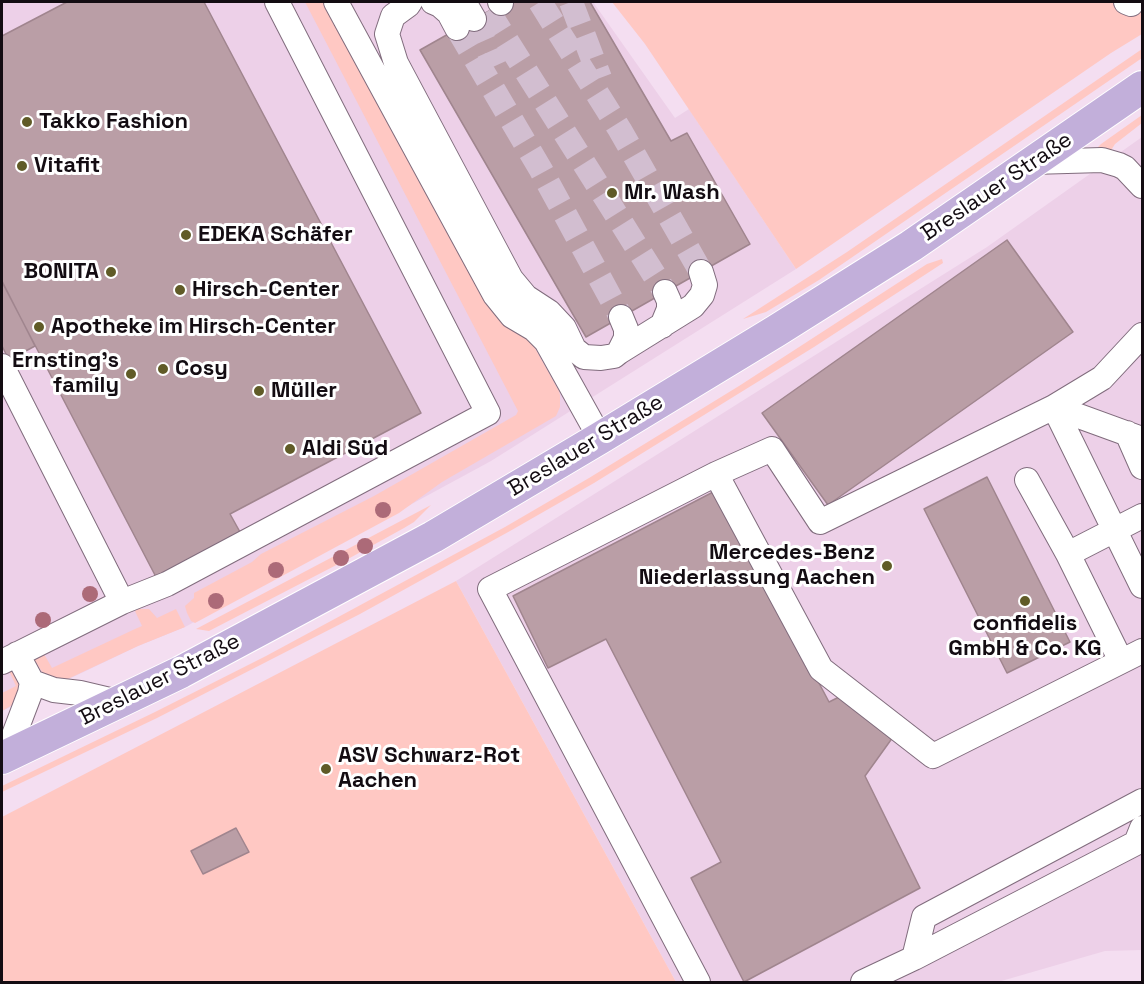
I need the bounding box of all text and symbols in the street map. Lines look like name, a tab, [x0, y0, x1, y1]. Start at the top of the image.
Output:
place label: Takko Fashion	[39, 109, 188, 135]
marker: Takko Fashion	[20, 115, 34, 129]
street label: Breslauer Straße	[917, 127, 1077, 247]
place label: Vitafit	[34, 153, 100, 179]
marker: Vitafit	[15, 159, 29, 173]
place label: Mr. Wash	[624, 180, 720, 206]
marker: Mr. Wash	[605, 186, 619, 200]
place label: EDEKA Schäfer	[198, 222, 353, 248]
marker: EDEKA Schäfer	[179, 228, 193, 242]
place label: BONITA	[23, 259, 99, 285]
marker: BONITA	[104, 265, 118, 279]
place label: Hirsch-Center	[192, 277, 339, 303]
marker: Hirsch-Center	[173, 283, 187, 297]
place label: Apotheke im Hirsch-Center	[51, 314, 336, 340]
marker: Apotheke im Hirsch-Center	[32, 320, 46, 334]
place label: Ernsting's family	[12, 348, 119, 400]
place label: Cosy	[175, 356, 228, 382]
marker: Cosy	[156, 362, 170, 376]
marker: Ernsting's family	[124, 367, 138, 381]
place label: Müller	[271, 378, 337, 404]
marker: Müller	[252, 384, 266, 398]
street label: Breslauer Straße	[504, 389, 668, 503]
place label: Aldi Süd	[302, 436, 388, 462]
marker: Aldi Süd	[283, 442, 297, 456]
place label: Mercedes-Benz Niederlassung Aachen	[639, 540, 875, 592]
marker: Mercedes-Benz Niederlassung Aachen	[880, 559, 894, 573]
marker: confidelis GmbH & Co. KG	[1018, 594, 1032, 608]
place label: confidelis GmbH & Co. KG	[948, 611, 1102, 662]
street label: Breslauer Straße	[75, 628, 245, 732]
place label: ASV Schwarz-Rot Aachen	[338, 743, 520, 794]
marker: ASV Schwarz-Rot Aachen	[319, 762, 333, 776]

